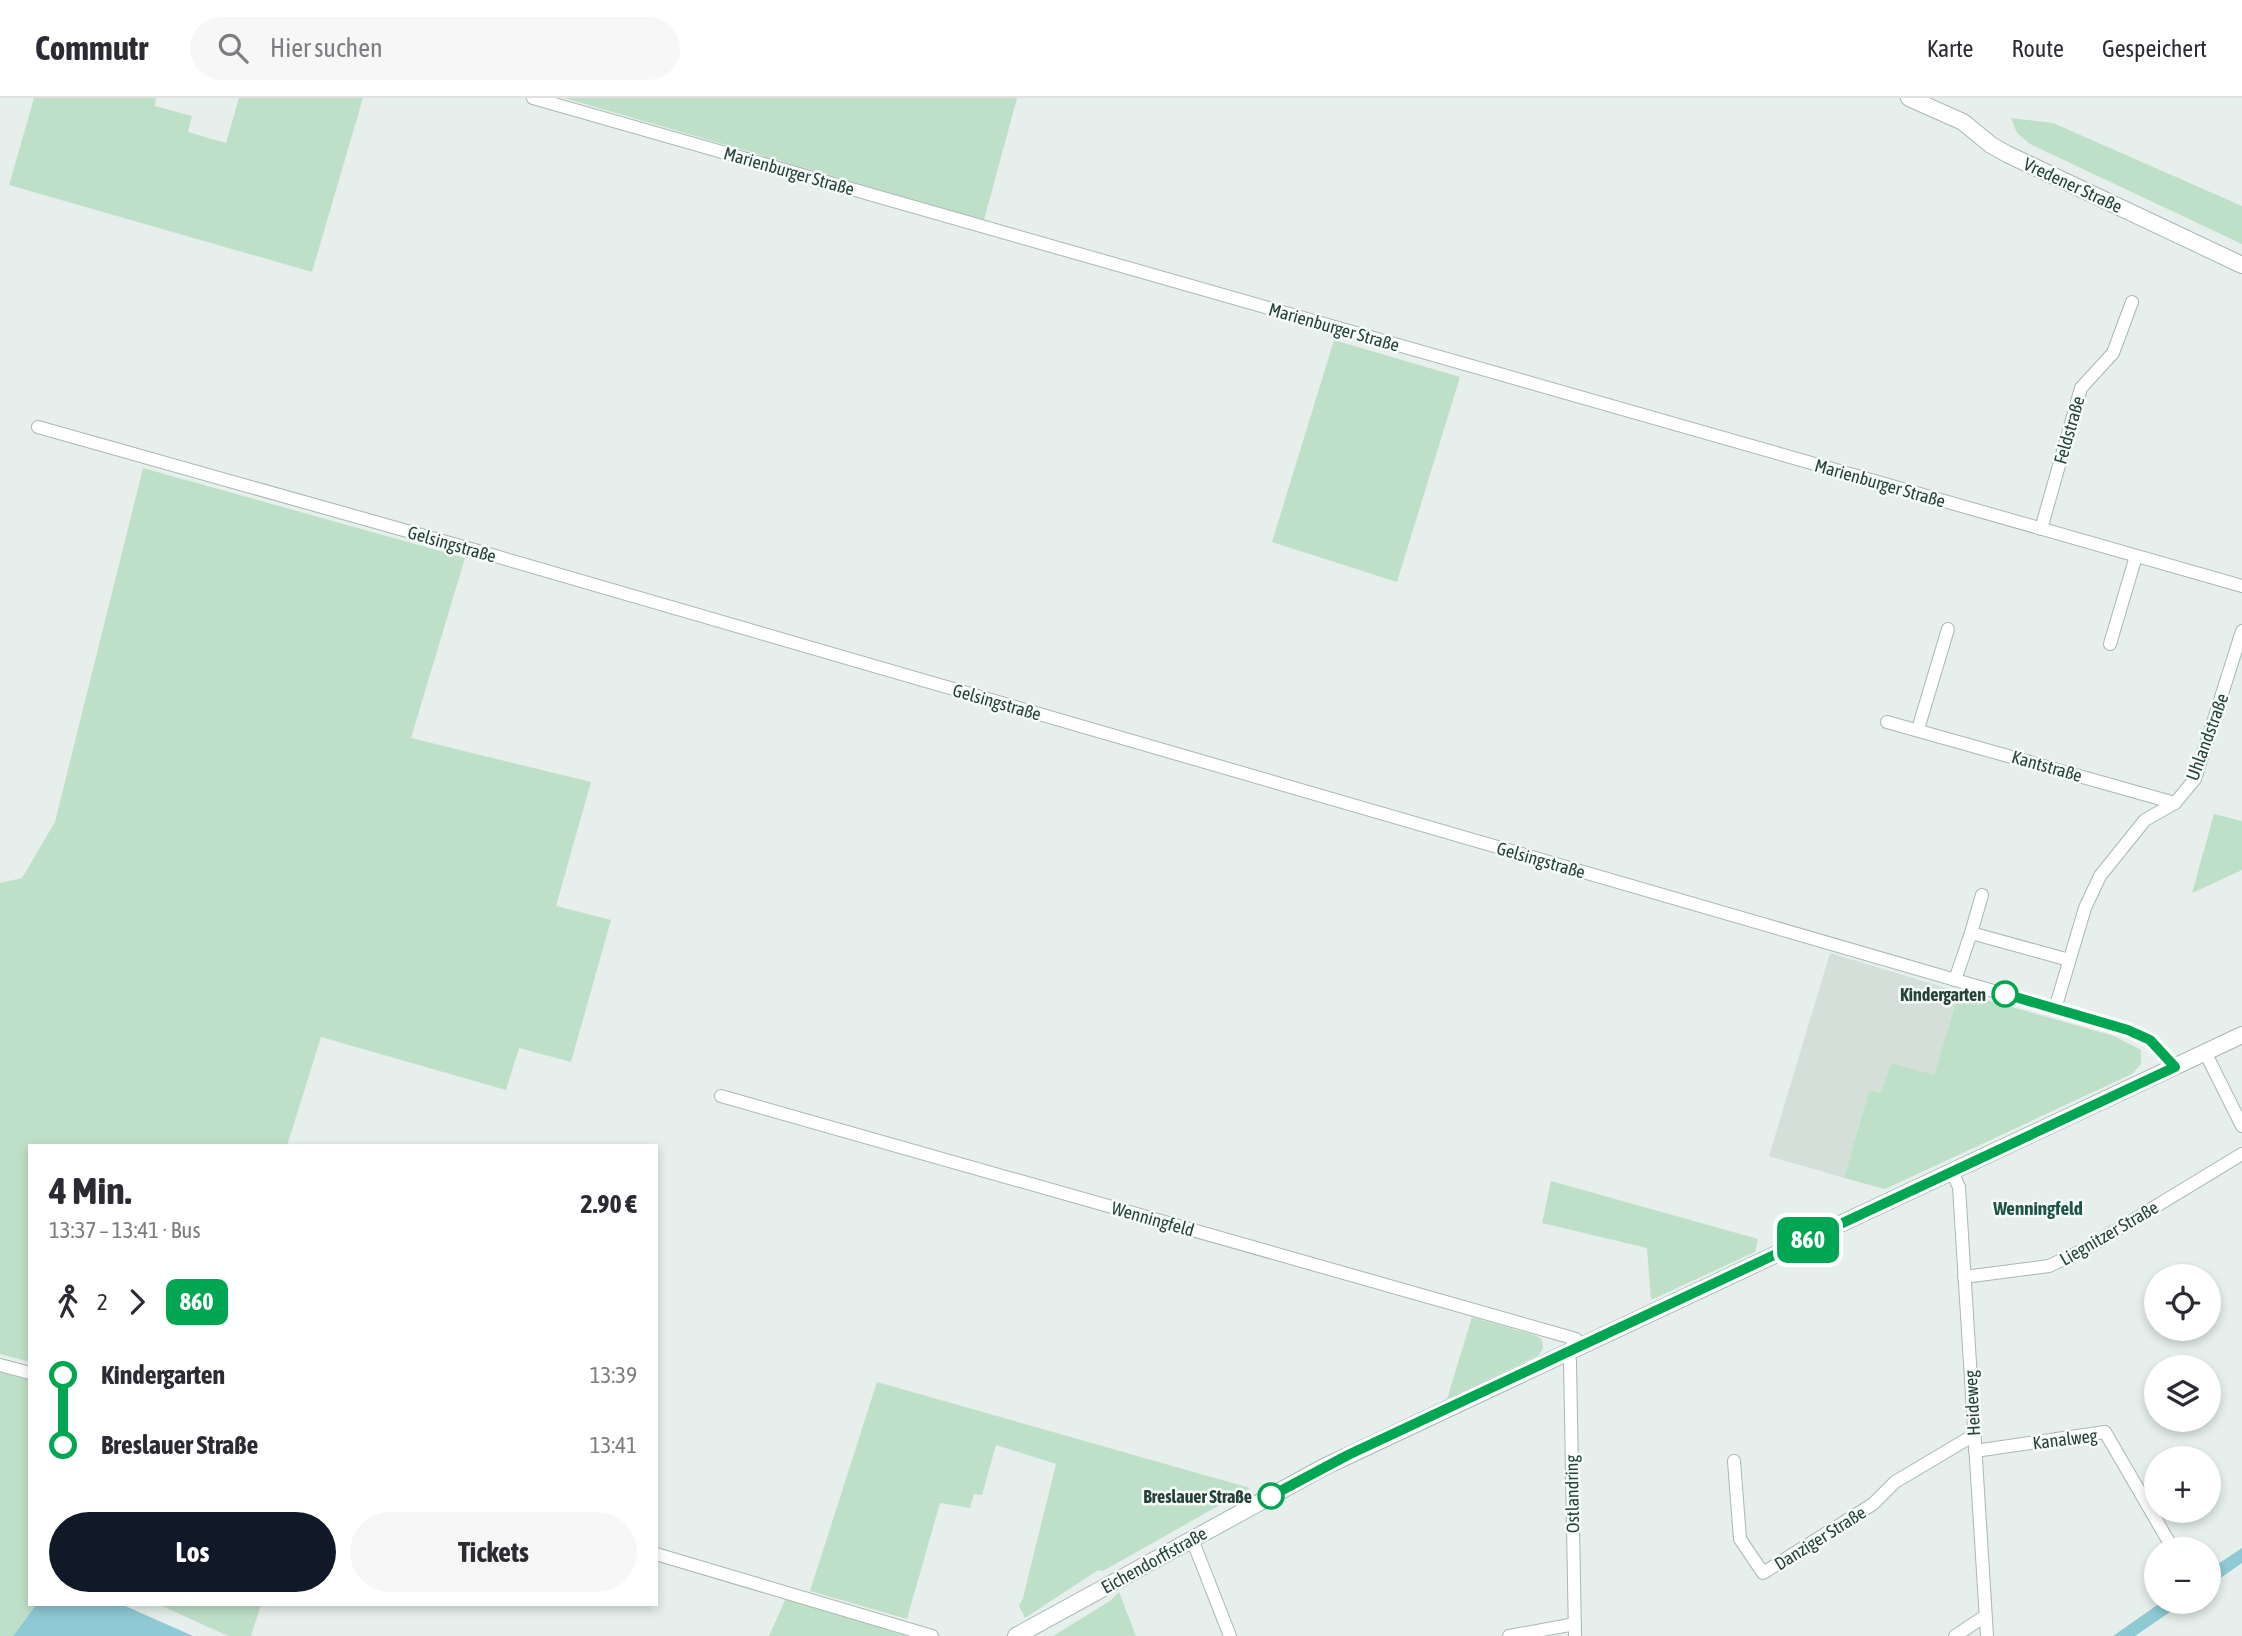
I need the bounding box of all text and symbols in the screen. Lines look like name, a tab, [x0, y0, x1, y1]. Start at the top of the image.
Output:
search box	[190, 17, 680, 80]
text: Commutr	[35, 29, 148, 67]
icon: search	[214, 29, 252, 67]
text: Hier suchen	[270, 33, 383, 63]
text: Karte	[1927, 35, 1973, 62]
text: Route	[2011, 35, 2064, 62]
text: Gespeichert	[2102, 35, 2207, 62]
street label: Marienburger Straße	[721, 142, 857, 200]
street label: Vredener Straße	[2020, 153, 2126, 217]
street label: Marienburger Straße	[1266, 298, 1402, 356]
street label: Feldstraße	[2049, 394, 2089, 466]
street label: Marienburger Straße	[1812, 454, 1948, 512]
street label: Gelsingstraße	[405, 521, 499, 567]
street label: Gelsingstraße	[950, 679, 1044, 725]
street label: Uhlandstraße	[2182, 691, 2232, 783]
street label: Kantstraße	[2009, 746, 2085, 786]
street label: Gelsingstraße	[1494, 837, 1588, 883]
marker: Kindergarten	[1992, 981, 2018, 1007]
place label: Kindergarten	[1900, 984, 1986, 1005]
text: 4 Min.	[49, 1169, 131, 1212]
text: 2.90 €	[580, 1189, 637, 1219]
street label: Liegnitzer Straße	[2056, 1196, 2162, 1270]
street label: Wenningfeld	[1109, 1197, 1197, 1241]
district label: Wenningfeld	[1992, 1197, 2083, 1219]
text: 13:37 – 13:41 · Bus	[49, 1217, 201, 1243]
line badge: 860	[1768, 1217, 1848, 1263]
text: 860	[1791, 1226, 1825, 1253]
map controls	[2144, 1264, 2221, 1614]
button: locate	[2144, 1264, 2221, 1341]
icon: walk	[49, 1283, 87, 1321]
icon: forward	[118, 1283, 156, 1321]
text: 860	[180, 1288, 214, 1315]
text: 2	[97, 1289, 108, 1315]
button: layers	[2144, 1355, 2221, 1432]
text: Kindergarten	[101, 1360, 225, 1390]
text: 13:39	[590, 1362, 637, 1388]
street label: Heideweg	[1960, 1369, 1984, 1436]
street label: Kanalweg	[2031, 1425, 2099, 1453]
text: Breslauer Straße	[101, 1430, 258, 1460]
text: 13:41	[590, 1432, 637, 1458]
button: +	[2144, 1446, 2221, 1523]
street label: Ostlandring	[1561, 1454, 1583, 1533]
marker: Breslauer Straße	[1258, 1483, 1284, 1509]
place label: Breslauer Straße	[1143, 1486, 1252, 1507]
street label: Danziger Straße	[1770, 1502, 1870, 1574]
button: Los	[49, 1512, 336, 1592]
button: Tickets	[350, 1512, 637, 1592]
street label: Eichendorffstraße	[1098, 1522, 1210, 1598]
button: −	[2144, 1537, 2221, 1614]

